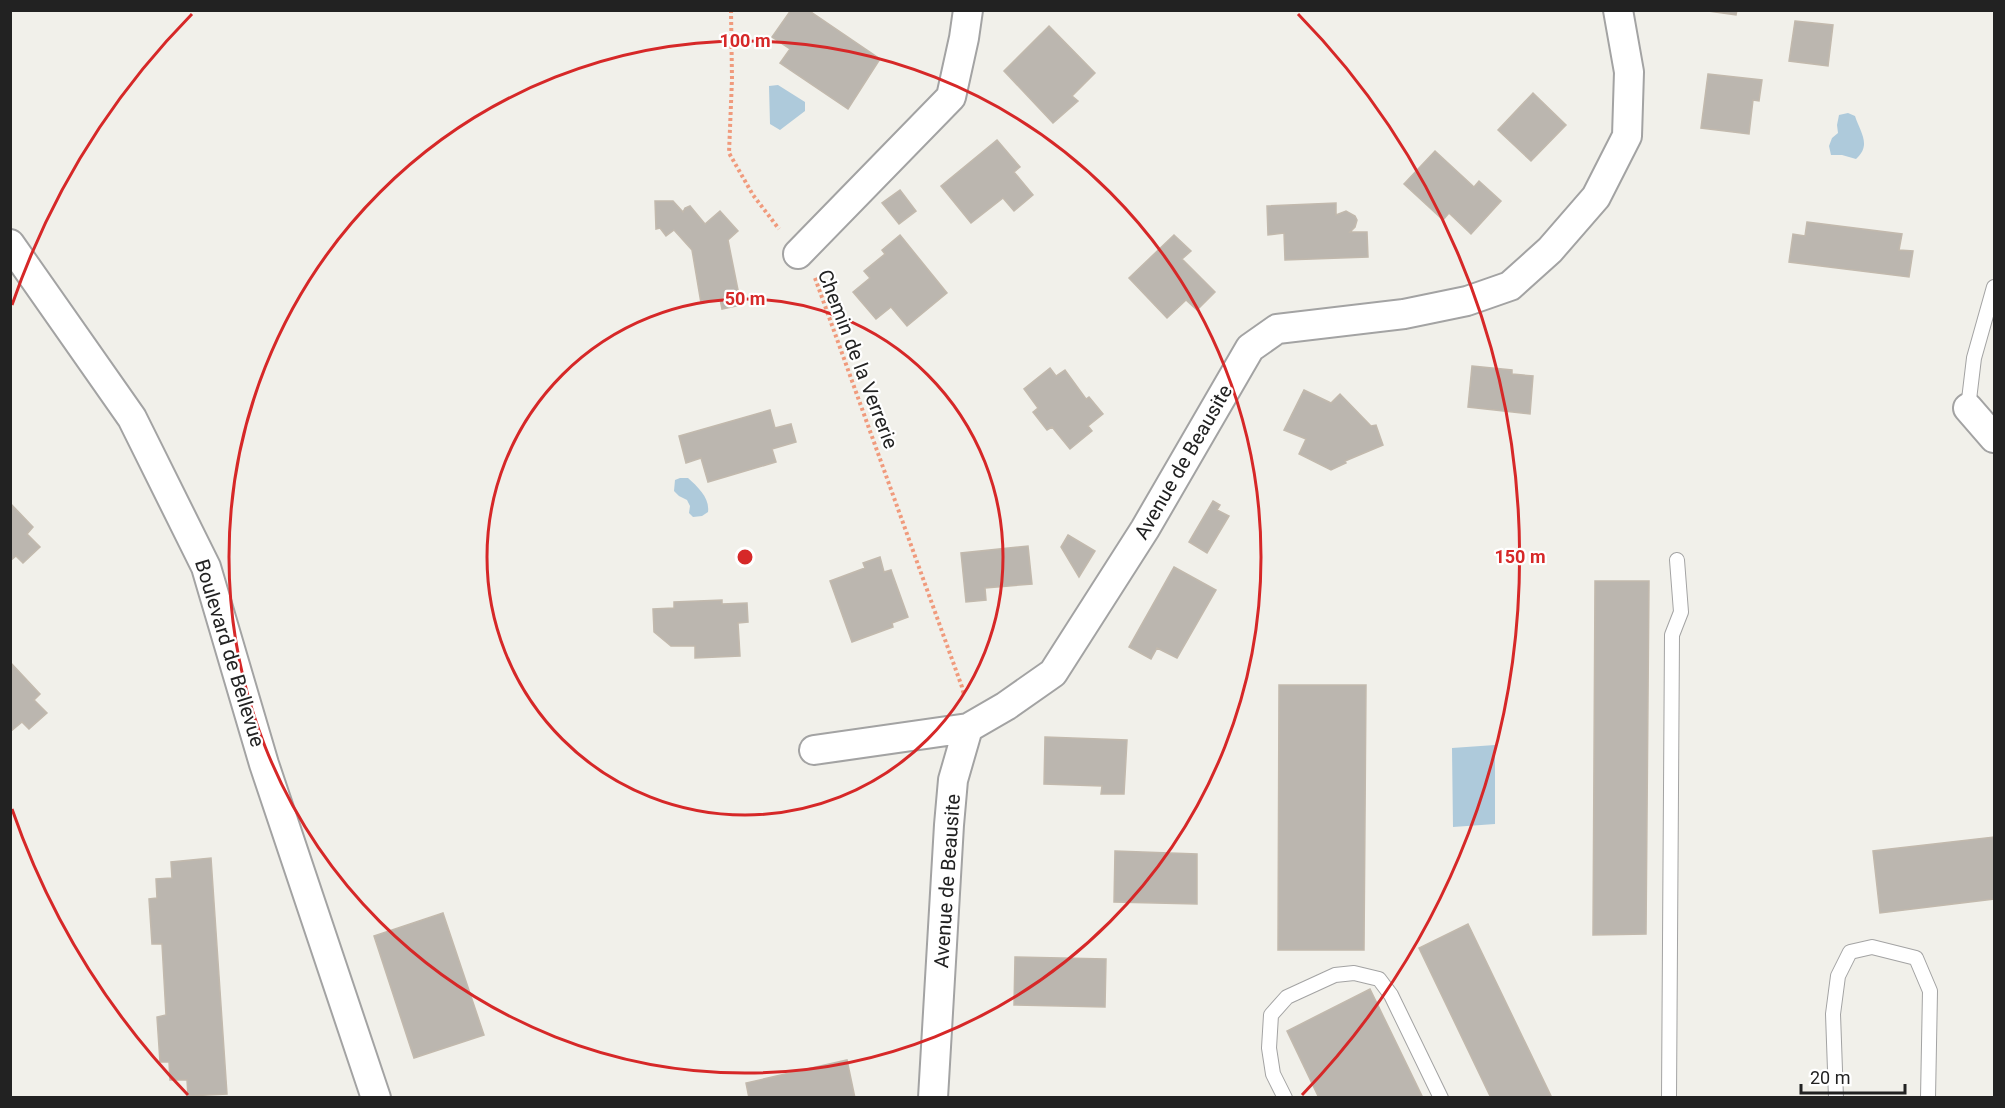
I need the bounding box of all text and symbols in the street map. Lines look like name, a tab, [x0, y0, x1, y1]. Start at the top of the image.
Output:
text: 100 m	[719, 30, 771, 51]
street label: Chemin de la Verrerie	[813, 266, 903, 452]
text: 50 m	[725, 288, 765, 309]
street label: Avenue de Beausite	[1129, 380, 1237, 544]
text: 150 m	[1494, 546, 1546, 567]
centre of rings	[735, 547, 755, 567]
street label: Boulevard de Bellevue	[190, 556, 270, 750]
street label: Avenue de Beausite	[929, 793, 965, 969]
scale bar	[1801, 1057, 1904, 1095]
text: 20 m	[1810, 1067, 1850, 1088]

